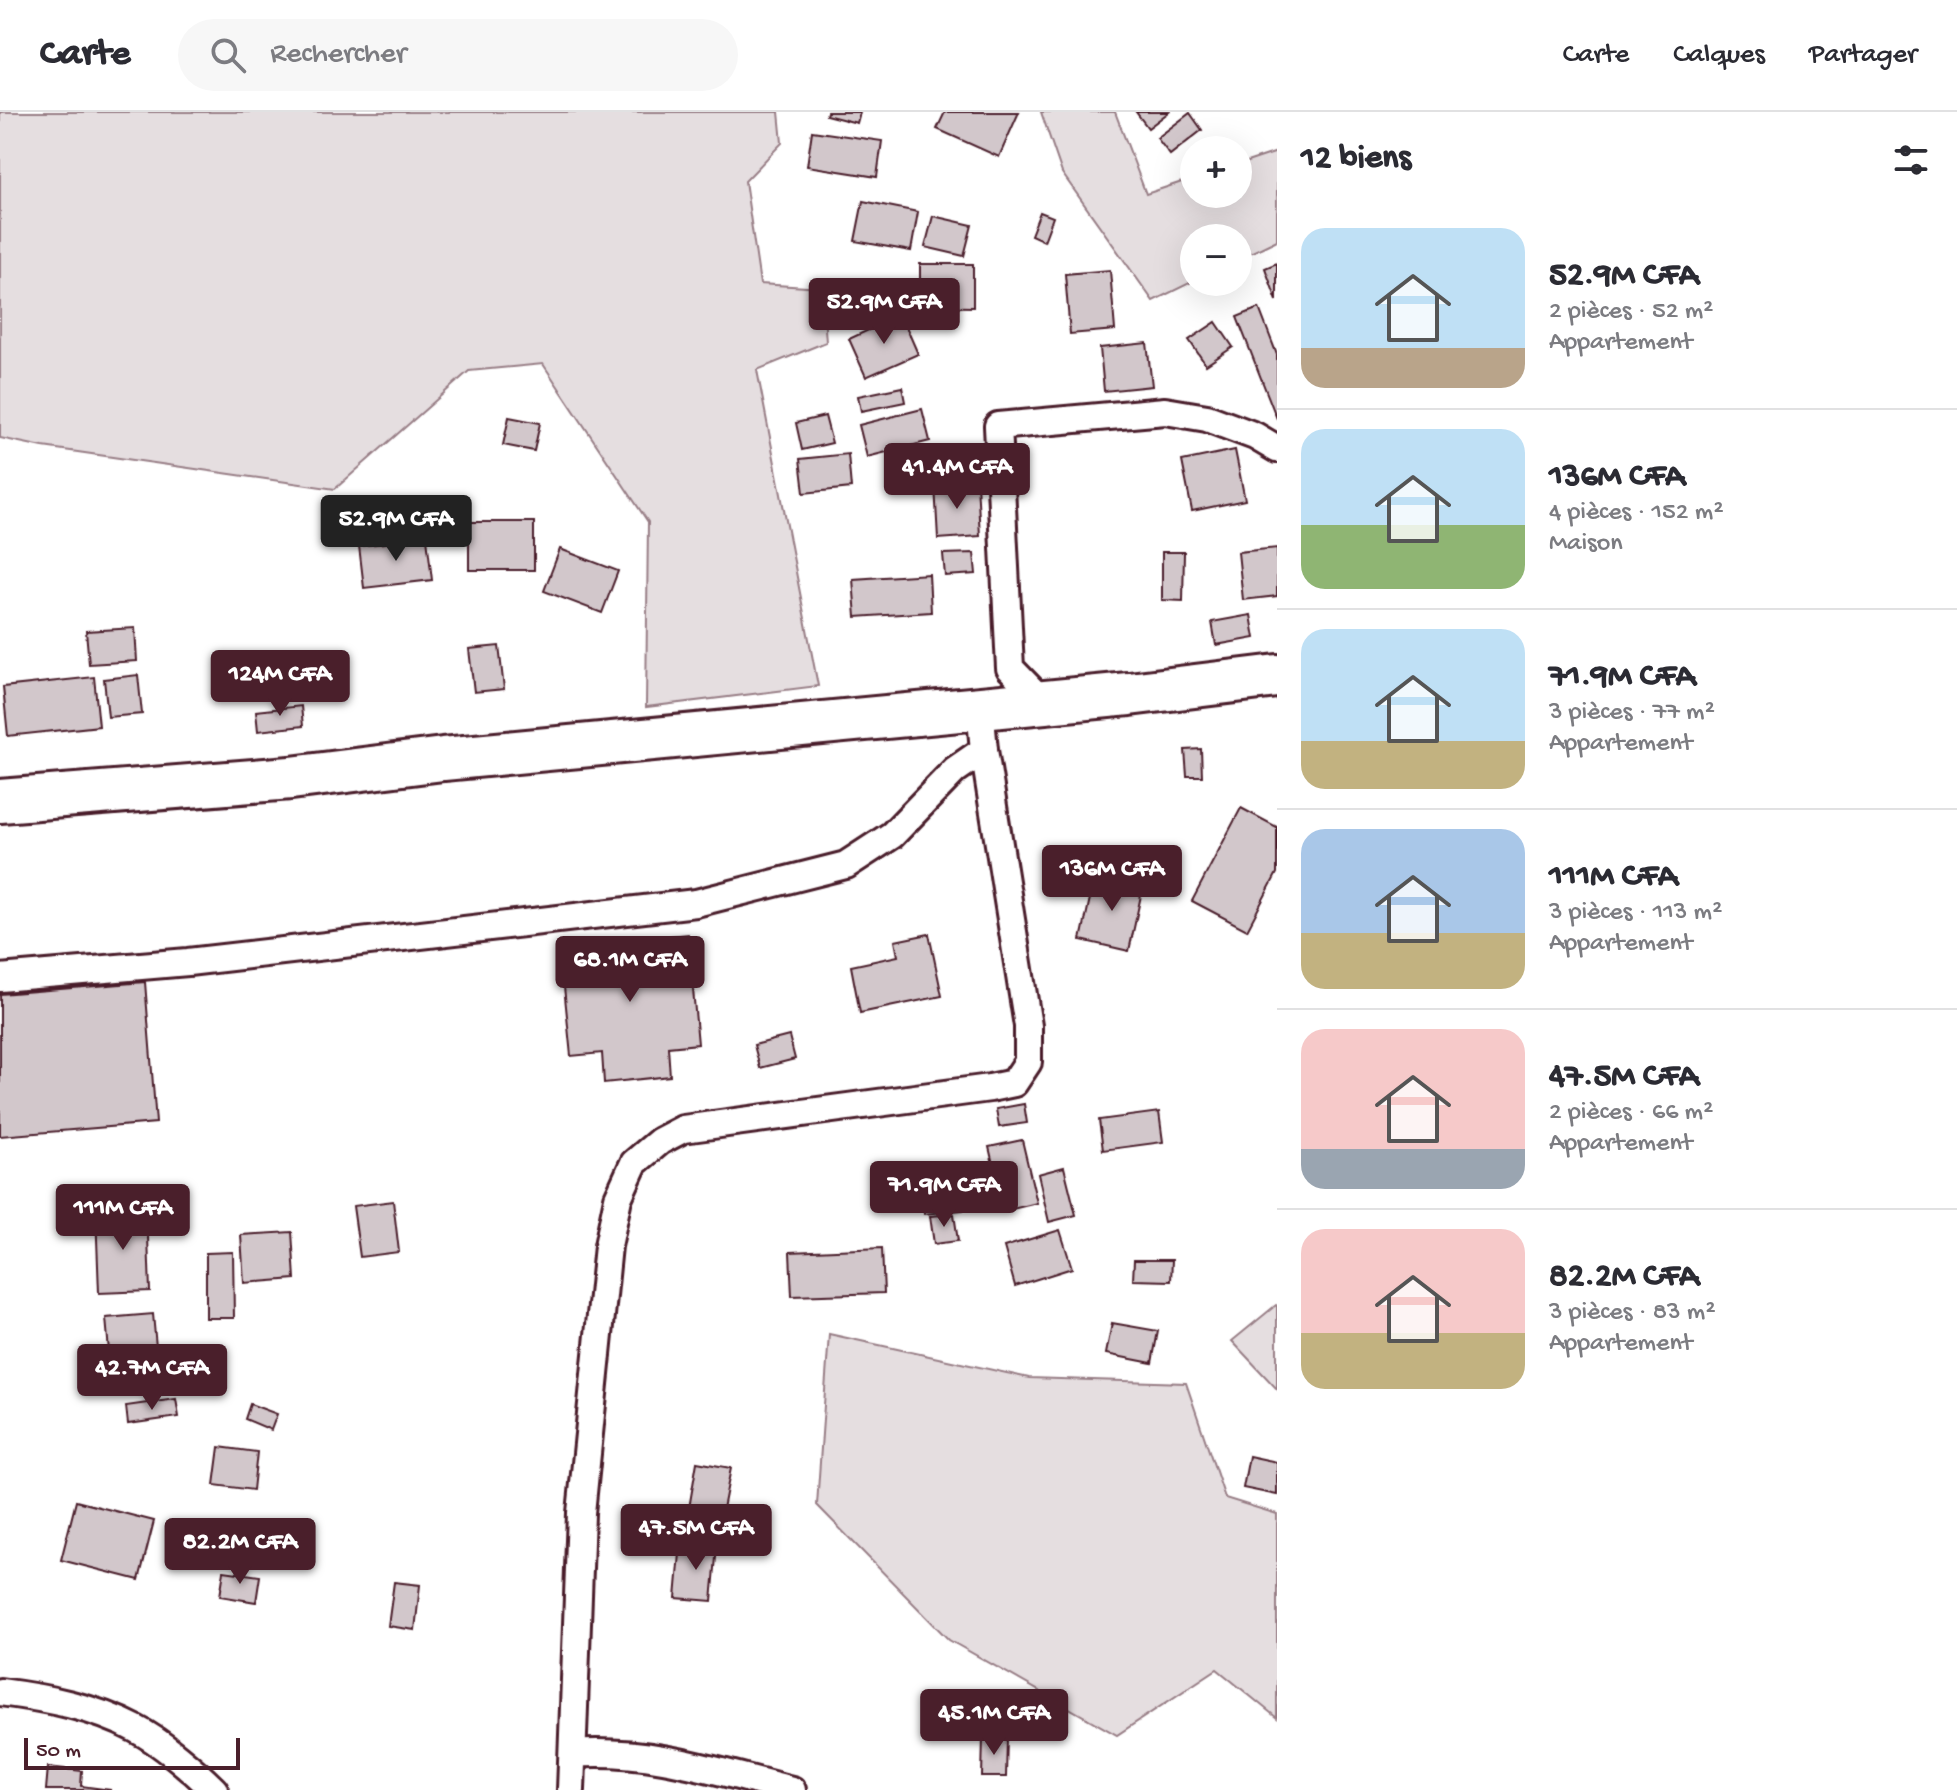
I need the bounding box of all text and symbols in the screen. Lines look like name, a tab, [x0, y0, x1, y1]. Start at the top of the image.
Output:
search box	[178, 19, 738, 91]
text: Carte	[40, 33, 130, 77]
icon: search	[206, 33, 250, 77]
text: Rechercher	[270, 38, 406, 73]
text: Carte	[1563, 39, 1629, 72]
text: Calques	[1673, 39, 1765, 72]
text: Partager	[1809, 39, 1917, 72]
map controls	[1180, 136, 1252, 296]
button: +	[1180, 136, 1252, 208]
icon: filters	[1889, 138, 1933, 182]
text: 12 biens	[1301, 140, 1411, 180]
button: −	[1180, 224, 1252, 296]
text: 52.9M CFA	[1549, 257, 1699, 297]
icon: home	[1365, 260, 1461, 356]
pin: 52.9M CFA	[792, 278, 976, 346]
text: 52.9M CFA	[827, 288, 941, 319]
text: 2 pièces · 52 m²	[1549, 297, 1713, 328]
text: Appartement	[1549, 328, 1692, 359]
pin: 41.4M CFA	[865, 443, 1049, 511]
text: 41.4M CFA	[902, 453, 1012, 484]
text: 136M CFA	[1549, 458, 1685, 498]
icon: home	[1365, 461, 1461, 557]
pin: 52.9M CFA	[304, 495, 488, 563]
text: 4 pièces · 152 m²	[1549, 498, 1723, 529]
text: 52.9M CFA	[339, 505, 453, 536]
text: Maison	[1549, 529, 1623, 560]
pin: 124M CFA	[197, 650, 363, 718]
text: 71.9M CFA	[1549, 658, 1696, 698]
text: 124M CFA	[229, 660, 331, 691]
icon: home	[1365, 661, 1461, 757]
text: 3 pièces · 77 m²	[1549, 698, 1715, 729]
text: Appartement	[1549, 729, 1692, 760]
pin: 136M CFA	[1029, 845, 1195, 913]
text: 136M CFA	[1060, 855, 1164, 886]
text: 111M CFA	[1549, 858, 1678, 898]
icon: home	[1365, 861, 1461, 957]
text: 3 pièces · 113 m²	[1549, 898, 1722, 929]
text: Appartement	[1549, 929, 1692, 960]
pin: 68.1M CFA	[538, 936, 722, 1004]
text: 68.1M CFA	[573, 946, 687, 977]
text: 47.5M CFA	[1549, 1058, 1699, 1098]
icon: home	[1365, 1061, 1461, 1157]
text: 2 pièces · 66 m²	[1549, 1098, 1713, 1129]
text: Appartement	[1549, 1129, 1692, 1160]
pin: 71.9M CFA	[852, 1161, 1036, 1229]
text: 71.9M CFA	[888, 1171, 1000, 1202]
pin: 111M CFA	[40, 1184, 206, 1252]
text: 111M CFA	[74, 1194, 172, 1225]
text: 82.2M CFA	[1549, 1258, 1699, 1298]
icon: home	[1365, 1261, 1461, 1357]
text: 3 pièces · 83 m²	[1549, 1298, 1715, 1329]
text: Appartement	[1549, 1329, 1692, 1360]
pin: 42.7M CFA	[60, 1344, 244, 1412]
text: 42.7M CFA	[95, 1354, 209, 1385]
pin: 47.5M CFA	[604, 1504, 788, 1572]
text: 47.5M CFA	[639, 1514, 753, 1545]
pin: 82.2M CFA	[148, 1518, 332, 1586]
text: 82.2M CFA	[183, 1528, 297, 1559]
pin: 45.1M CFA	[902, 1689, 1086, 1757]
text: 45.1M CFA	[938, 1699, 1050, 1730]
scale bar	[24, 1734, 240, 1770]
text: 50 m	[36, 1739, 81, 1765]

